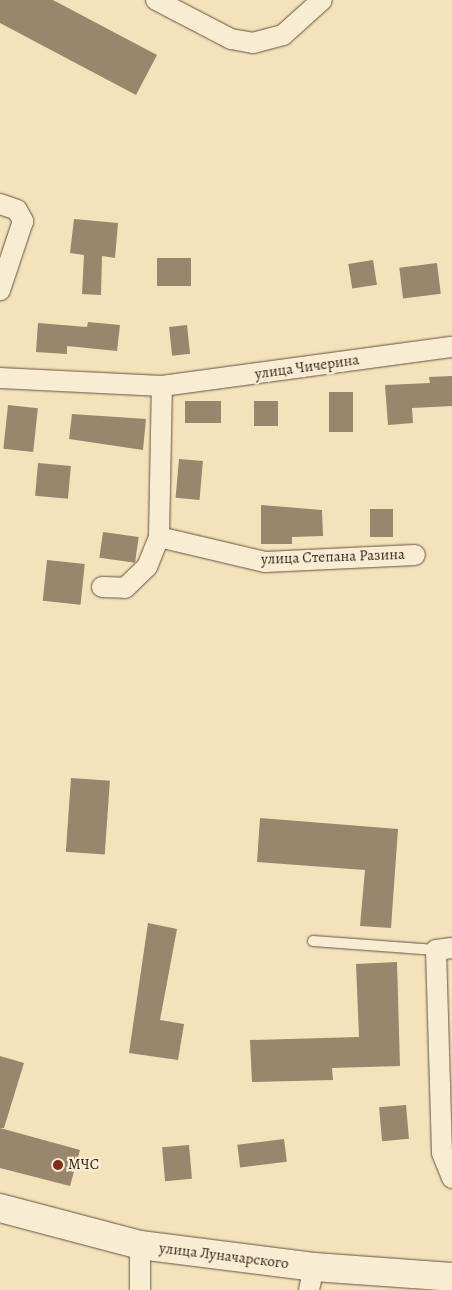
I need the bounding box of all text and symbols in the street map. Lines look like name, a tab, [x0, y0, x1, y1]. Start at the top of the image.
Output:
street label: улица Чичерина	[254, 351, 360, 383]
street label: улица Степана Разина	[261, 545, 405, 569]
place label: МЧС	[68, 1156, 99, 1174]
marker: МЧС	[52, 1159, 64, 1171]
street label: улица Луначарского	[158, 1239, 290, 1273]

